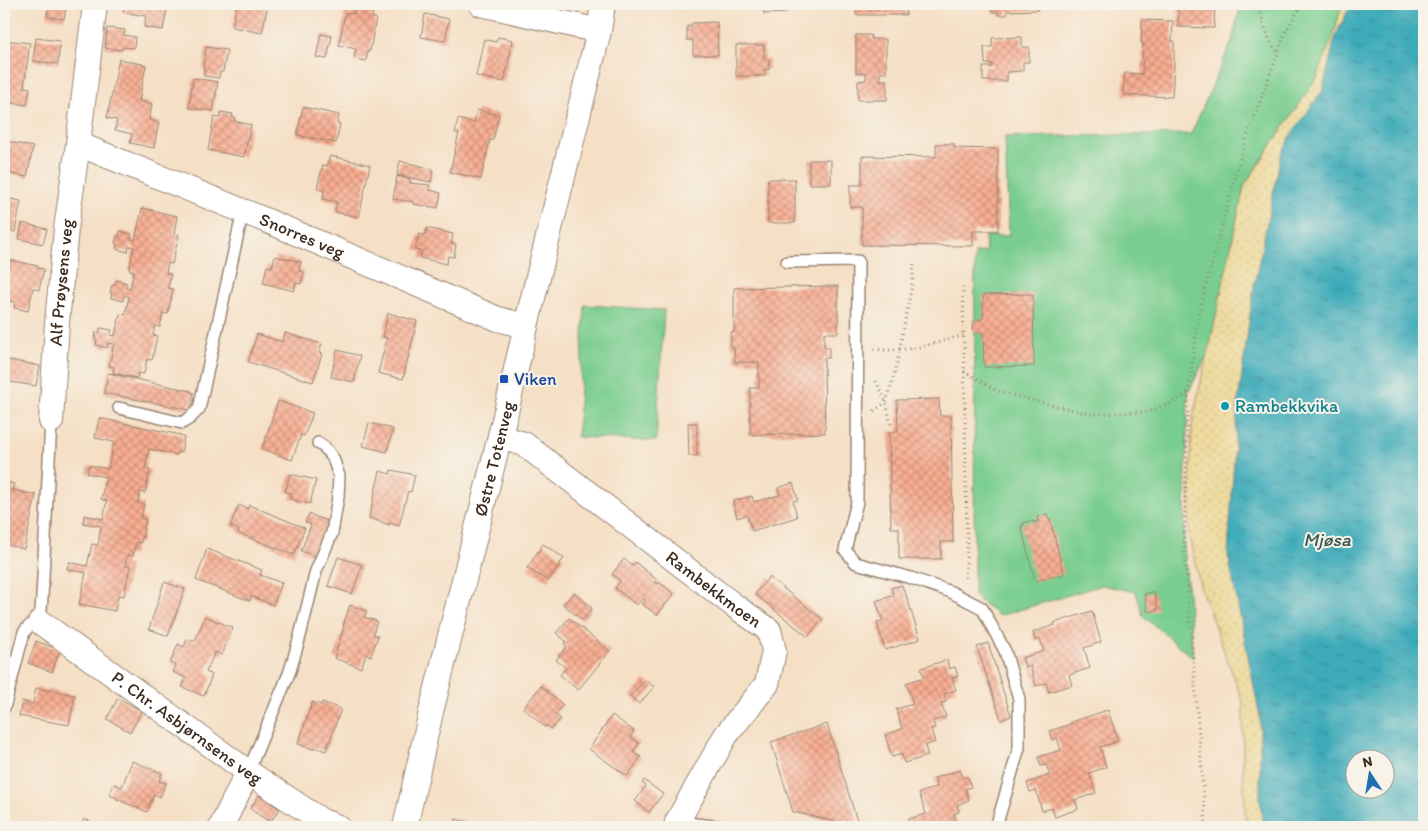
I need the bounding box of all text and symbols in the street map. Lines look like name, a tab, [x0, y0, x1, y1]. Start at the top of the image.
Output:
street label: Snorres veg	[256, 208, 349, 264]
street label: Alf Prøysens veg	[45, 217, 78, 347]
place label: Viken	[514, 368, 557, 390]
marker: Viken	[498, 373, 510, 385]
place label: Rambekkvika	[1235, 395, 1339, 417]
street label: Østre Totenveg	[469, 398, 519, 519]
marker: Rambekkvika	[1219, 400, 1231, 412]
water label: Mjøsa	[1303, 528, 1351, 551]
street label: Rambekkmoen	[661, 546, 766, 632]
street label: P. Chr. Asbjørnsens veg	[107, 666, 267, 790]
north arrow	[1346, 748, 1396, 798]
text: N	[1361, 752, 1374, 771]

